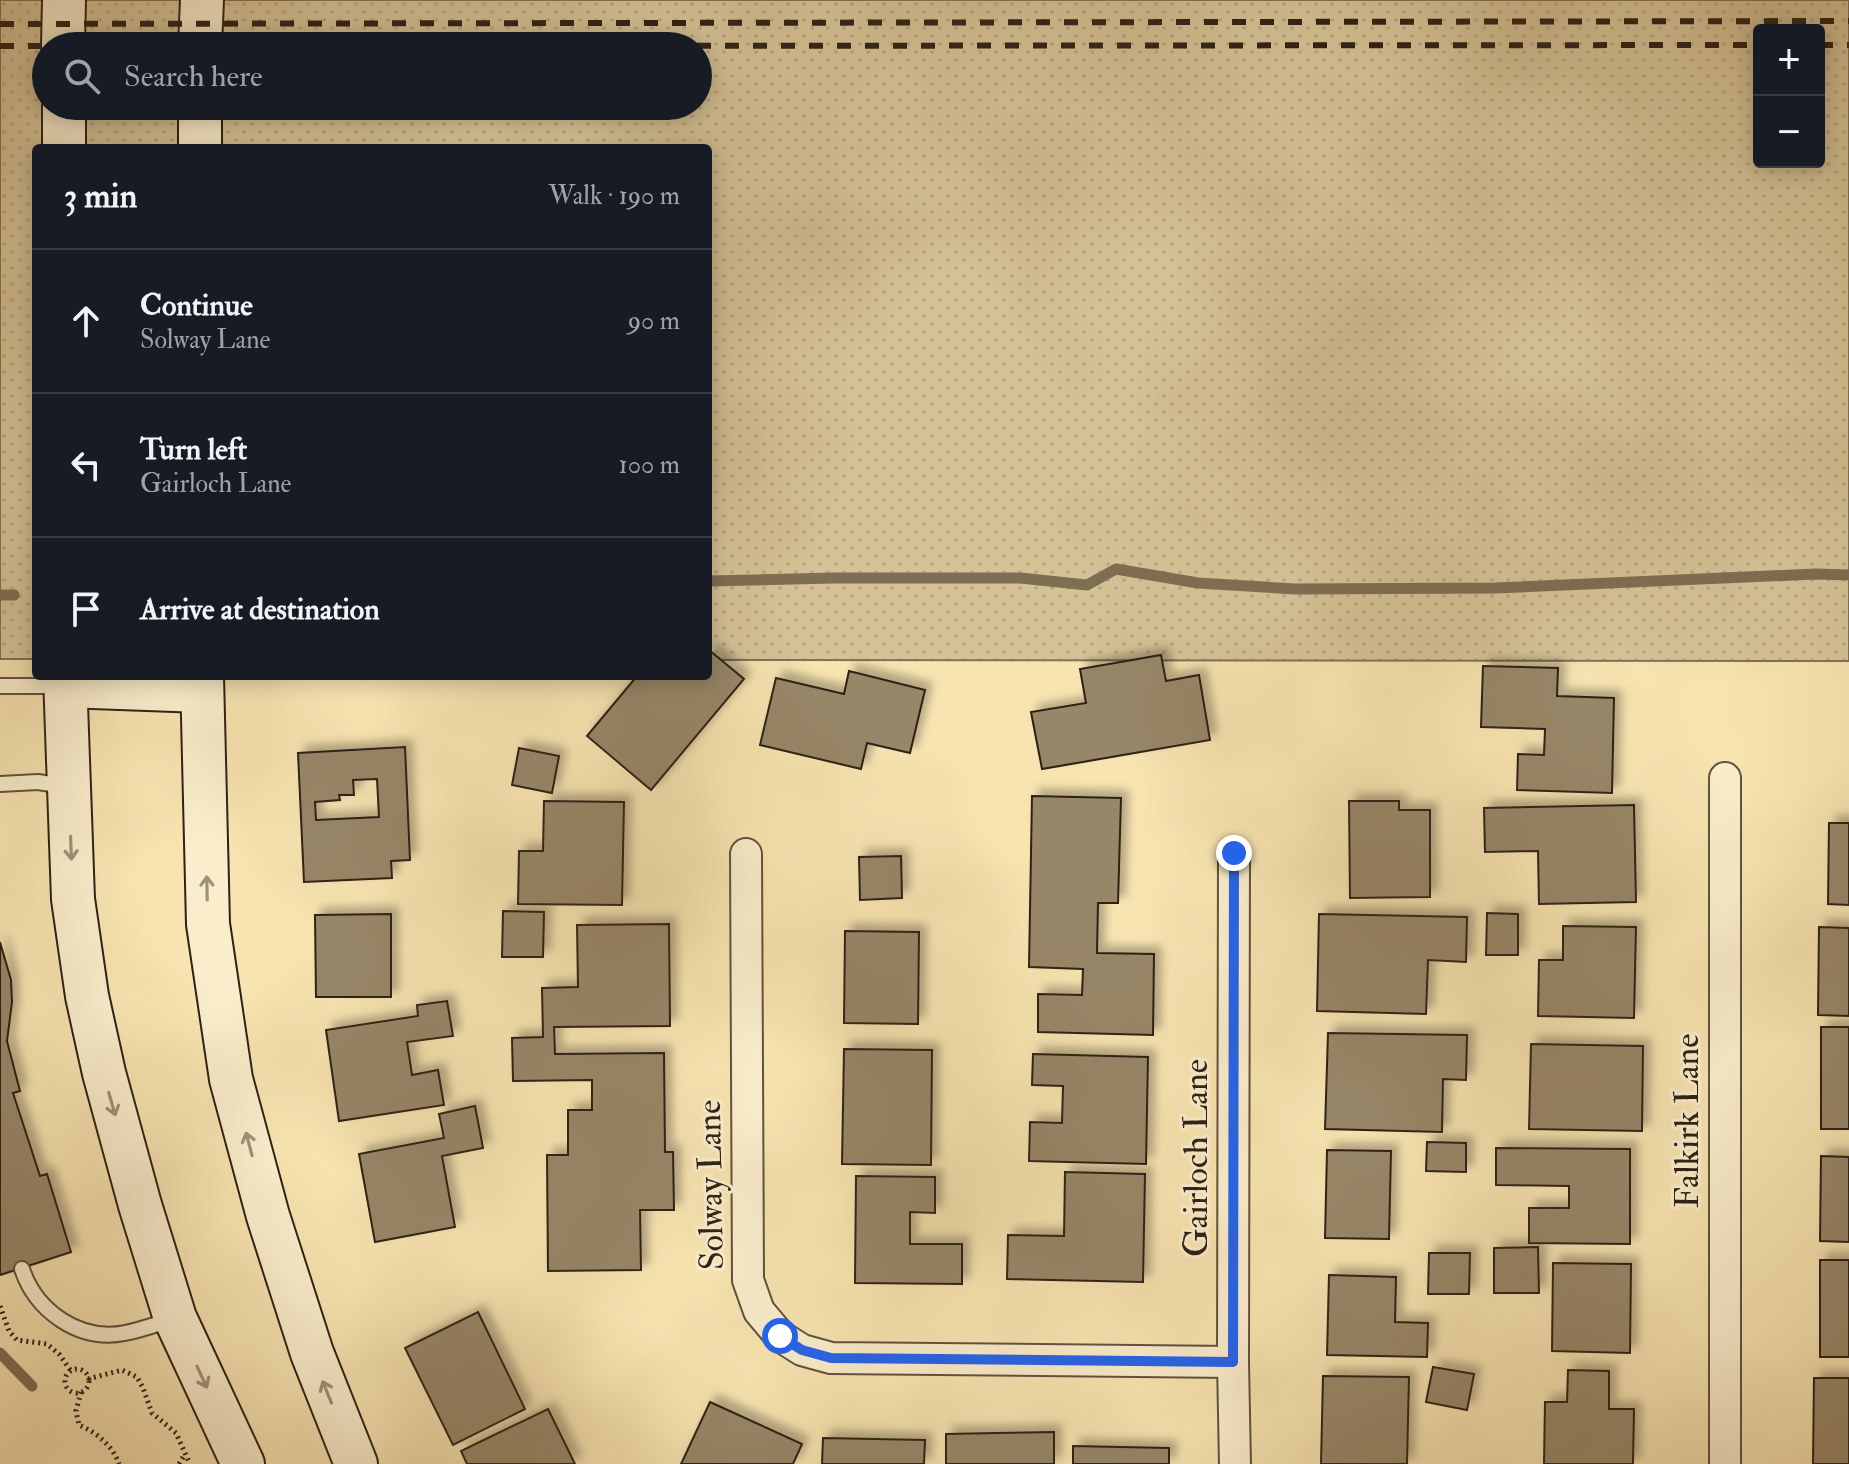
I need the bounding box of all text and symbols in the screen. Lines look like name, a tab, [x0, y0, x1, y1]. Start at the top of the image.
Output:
map controls	[1753, 24, 1825, 168]
button: +	[1753, 24, 1825, 96]
search box	[32, 32, 712, 120]
icon: search	[60, 54, 104, 98]
text: Search here	[124, 58, 263, 95]
button: −	[1753, 96, 1825, 168]
text: 3 min	[64, 175, 137, 218]
text: Walk · 190 m	[549, 180, 680, 212]
text: Continue	[140, 287, 253, 324]
icon: ahead	[64, 299, 108, 343]
text: 90 m	[628, 305, 680, 337]
text: Solway Lane	[140, 324, 270, 356]
text: Turn left	[140, 431, 247, 468]
icon: left	[64, 443, 108, 487]
text: 100 m	[619, 449, 680, 481]
text: Gairloch Lane	[140, 468, 291, 500]
icon: arrive	[64, 587, 108, 631]
text: Arrive at destination	[140, 591, 380, 628]
one-way arrow	[63, 834, 78, 861]
route end	[1216, 835, 1252, 871]
one-way arrow	[200, 875, 215, 902]
street label: Falkirk Lane	[1666, 1034, 1709, 1208]
street label: Gairloch Lane	[1175, 1059, 1218, 1257]
one-way arrow	[105, 1090, 120, 1116]
street label: Solway Lane	[688, 1099, 734, 1271]
one-way arrow	[240, 1132, 255, 1158]
route start	[762, 1318, 798, 1354]
one-way arrow	[195, 1365, 210, 1389]
one-way arrow	[319, 1380, 333, 1405]

